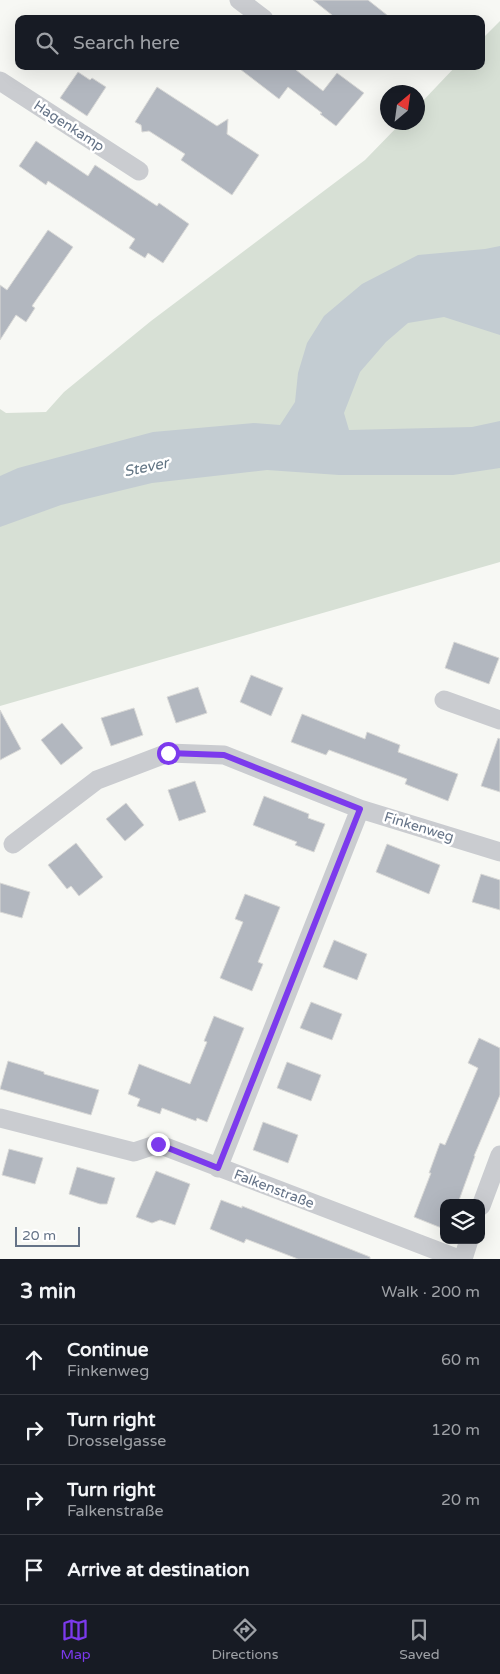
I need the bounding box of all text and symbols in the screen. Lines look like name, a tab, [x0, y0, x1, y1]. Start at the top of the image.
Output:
search box	[15, 15, 485, 70]
icon: search	[33, 29, 61, 57]
text: Search here	[73, 32, 180, 54]
north arrow	[380, 85, 425, 130]
street label: Hagenkamp	[30, 97, 108, 155]
water label: Stever	[122, 453, 172, 480]
route start	[157, 742, 180, 765]
street label: Finkenweg	[382, 808, 456, 846]
route end	[147, 1133, 170, 1156]
street label: Falkenstraße	[232, 1166, 317, 1212]
map controls	[440, 1199, 485, 1244]
button: layers	[440, 1199, 485, 1244]
scale bar	[15, 1224, 80, 1247]
text: 20 m	[22, 1227, 56, 1244]
text: 3 min	[20, 1279, 76, 1304]
text: Walk · 200 m	[381, 1282, 480, 1302]
text: Continue	[67, 1339, 149, 1361]
icon: ahead	[20, 1346, 48, 1374]
text: 60 m	[441, 1350, 480, 1370]
text: Finkenweg	[67, 1361, 149, 1381]
text: Turn right	[67, 1409, 155, 1431]
icon: right	[20, 1416, 48, 1444]
text: 120 m	[431, 1420, 480, 1440]
text: Drosselgasse	[67, 1431, 166, 1451]
text: Turn right	[67, 1479, 155, 1501]
icon: right	[20, 1486, 48, 1514]
text: 20 m	[441, 1490, 480, 1510]
text: Falkenstraße	[67, 1501, 164, 1521]
icon: arrive	[20, 1556, 48, 1584]
text: Arrive at destination	[67, 1559, 250, 1581]
tab: Map	[60, 1616, 91, 1663]
tab: Directions	[211, 1616, 278, 1663]
tab: Saved	[399, 1616, 440, 1663]

